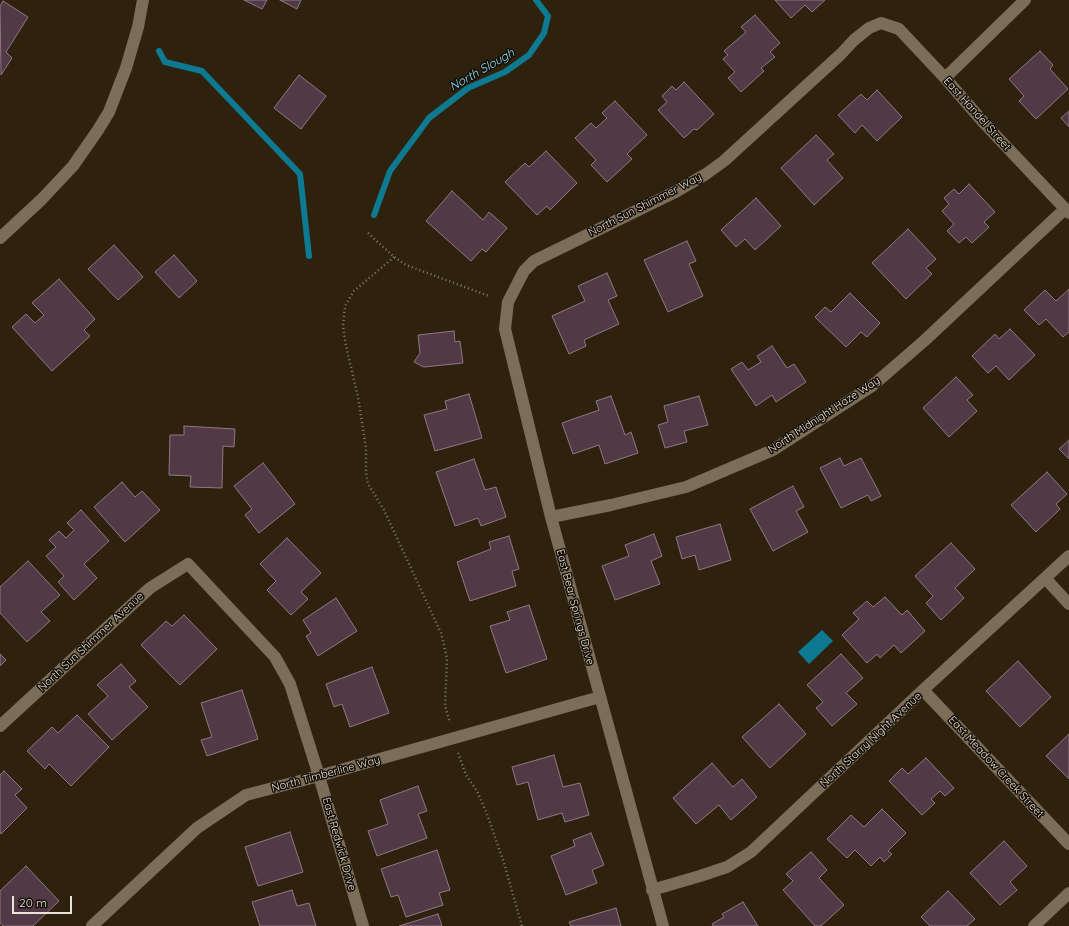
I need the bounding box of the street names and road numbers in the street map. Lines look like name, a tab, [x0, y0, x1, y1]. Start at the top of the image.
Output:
street label: East Handel Street	[941, 75, 1013, 153]
street label: North Sun Shimmer Way	[586, 171, 704, 239]
street label: North Midnight Haze Way	[765, 374, 883, 456]
street label: East Bear Springs Drive	[553, 548, 597, 666]
street label: North Sun Shimmer Avenue	[35, 590, 147, 694]
street label: North Starry Night Avenue	[818, 689, 924, 791]
street label: East Meadow Creek Street	[945, 714, 1047, 820]
street label: North Timberline Way	[270, 753, 382, 795]
street label: East Redwick Drive	[319, 796, 359, 892]

